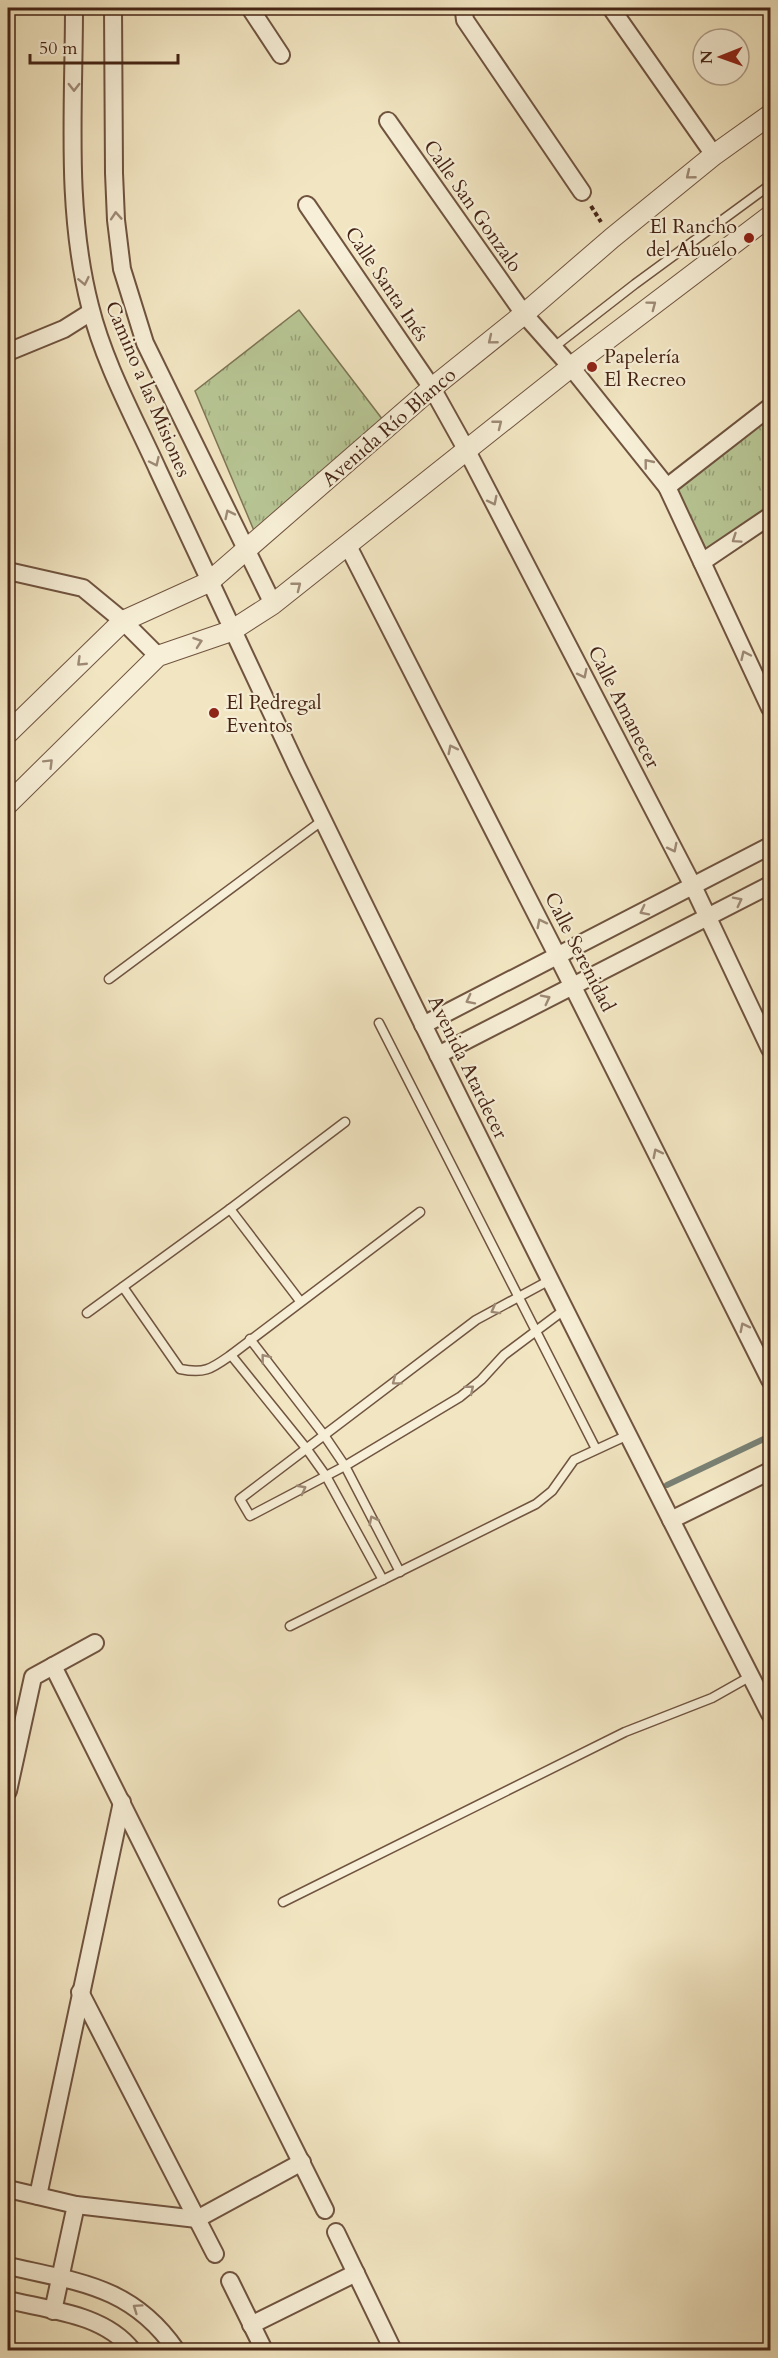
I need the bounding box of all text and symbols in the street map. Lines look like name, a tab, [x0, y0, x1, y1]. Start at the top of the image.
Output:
scale bar	[30, 27, 178, 65]
north arrow	[691, 27, 751, 87]
text: 50 m	[39, 36, 78, 61]
text: N	[696, 50, 718, 64]
one-way arrow	[68, 82, 80, 91]
street label: Calle San Gonzalo	[417, 135, 529, 278]
one-way arrow	[686, 167, 697, 178]
one-way arrow	[110, 212, 123, 221]
place label: El Rancho del Abuelo	[646, 213, 737, 263]
street label: Calle Santa Inés	[339, 221, 435, 347]
marker: El Rancho del Abuelo	[742, 231, 756, 245]
one-way arrow	[77, 276, 90, 286]
street label: Camino a las Misiones	[99, 297, 197, 481]
one-way arrow	[646, 301, 657, 312]
one-way arrow	[488, 333, 499, 344]
place label: Papelería El Recreo	[604, 343, 686, 393]
marker: Papelería El Recreo	[585, 360, 599, 374]
street label: Avenida Río Blanco	[316, 361, 462, 493]
one-way arrow	[491, 421, 502, 432]
one-way arrow	[147, 456, 159, 467]
one-way arrow	[645, 459, 656, 470]
one-way arrow	[486, 495, 497, 506]
one-way arrow	[225, 509, 237, 520]
one-way arrow	[732, 532, 743, 543]
one-way arrow	[290, 582, 301, 593]
one-way arrow	[192, 637, 203, 649]
street label: Calle Amanecer	[581, 641, 667, 774]
one-way arrow	[741, 651, 753, 662]
one-way arrow	[77, 654, 88, 665]
one-way arrow	[576, 668, 587, 679]
place label: El Pedregal Eventos	[226, 689, 322, 739]
marker: El Pedregal Eventos	[207, 706, 221, 720]
one-way arrow	[448, 745, 459, 755]
one-way arrow	[42, 759, 53, 770]
one-way arrow	[666, 841, 677, 852]
street label: Calle Serenidad	[538, 888, 622, 1017]
one-way arrow	[732, 897, 743, 909]
one-way arrow	[639, 904, 650, 915]
one-way arrow	[537, 918, 548, 929]
street label: Avenida Atardecer	[421, 991, 515, 1144]
one-way arrow	[466, 993, 476, 1004]
one-way arrow	[539, 995, 550, 1006]
one-way arrow	[653, 1149, 664, 1159]
one-way arrow	[490, 1303, 501, 1314]
one-way arrow	[740, 1323, 752, 1334]
one-way arrow	[261, 1354, 272, 1365]
one-way arrow	[391, 1374, 402, 1385]
one-way arrow	[463, 1386, 474, 1397]
one-way arrow	[296, 1484, 307, 1496]
one-way arrow	[369, 1516, 380, 1526]
one-way arrow	[132, 2304, 143, 2315]

